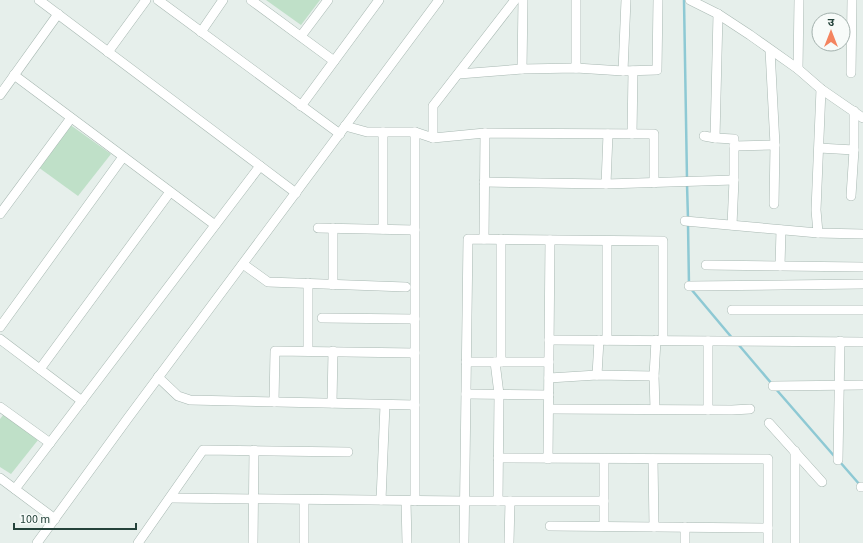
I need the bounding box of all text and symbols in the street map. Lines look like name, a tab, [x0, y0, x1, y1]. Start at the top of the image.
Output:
north arrow	[811, 12, 851, 52]
text: उ	[828, 15, 835, 30]
scale bar	[14, 505, 136, 531]
text: 100 m	[20, 511, 50, 528]

